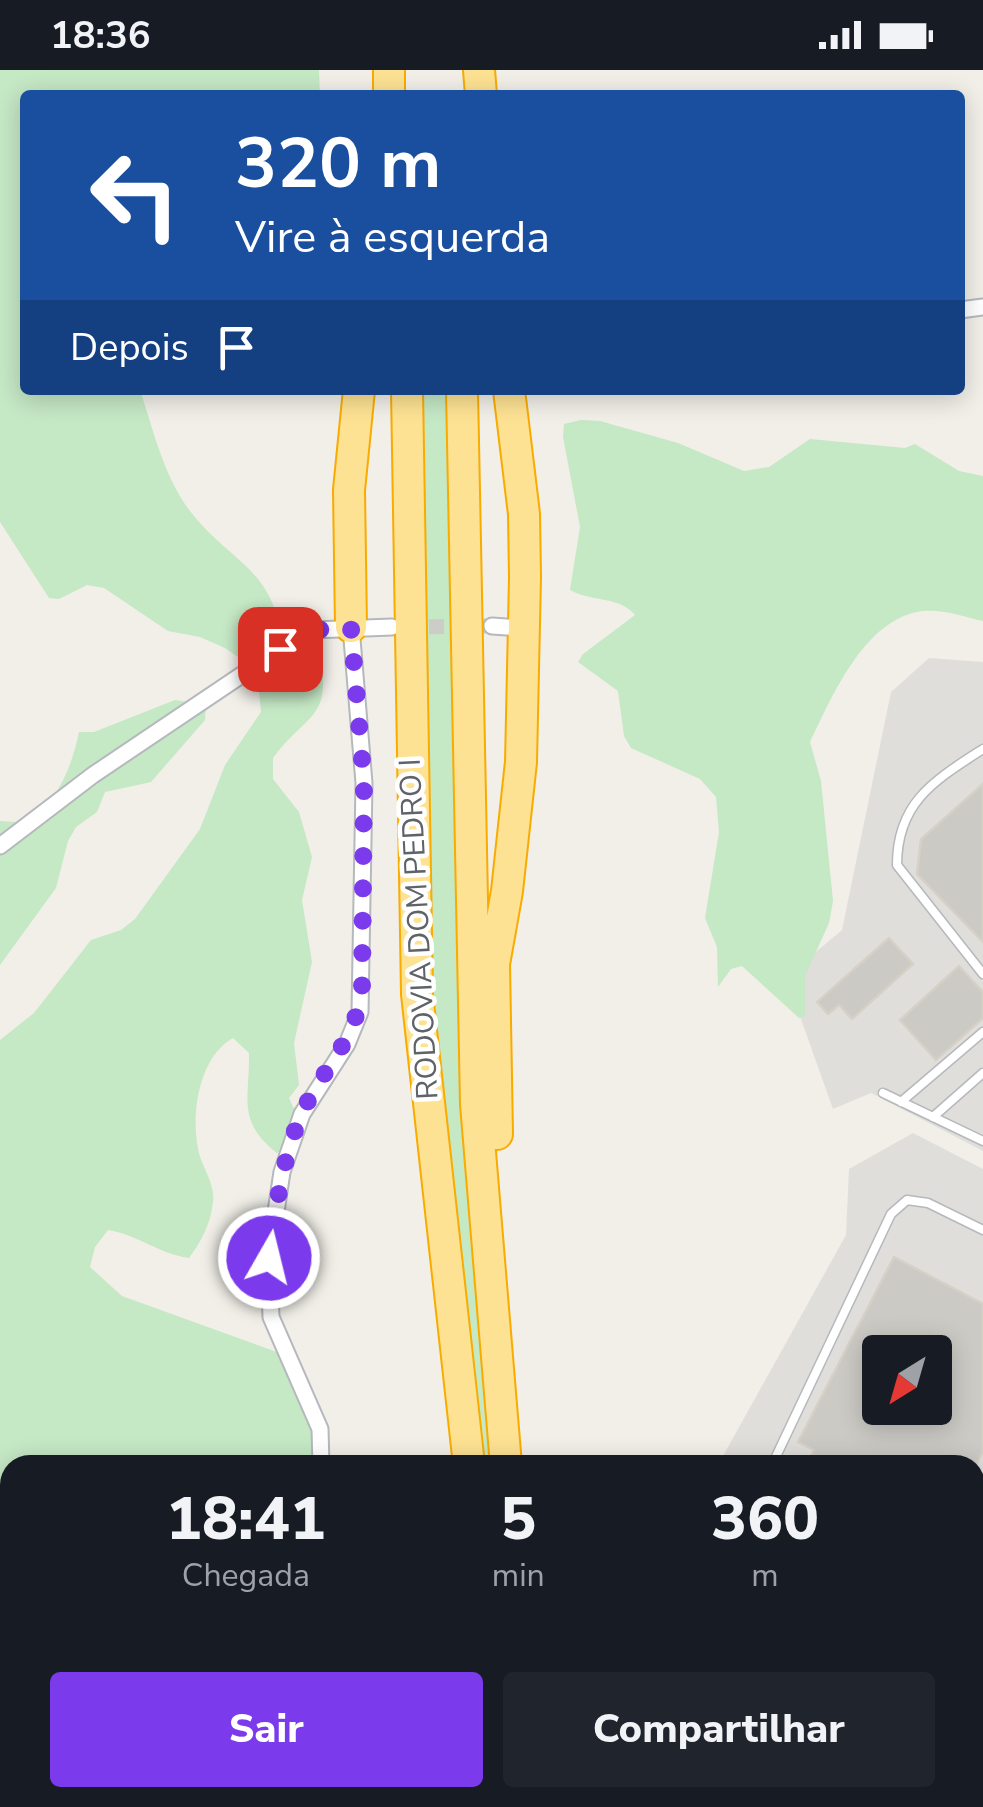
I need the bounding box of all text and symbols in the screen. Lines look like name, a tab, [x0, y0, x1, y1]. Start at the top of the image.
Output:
text: 18:36	[50, 10, 151, 61]
text: 320 m	[235, 116, 441, 212]
icon: left	[70, 130, 200, 260]
text: Vire à esquerda	[235, 207, 550, 268]
icon: arrive	[209, 320, 264, 375]
text: Depois	[70, 322, 189, 373]
pin	[238, 607, 323, 692]
icon: arrive	[253, 622, 308, 677]
street label: RODOVIA DOM PEDRO I	[390, 757, 448, 1101]
position arrow	[217, 1206, 321, 1310]
north arrow	[862, 1335, 952, 1425]
map controls	[862, 1335, 952, 1425]
text: 18:41	[166, 1478, 326, 1560]
text: 5	[500, 1478, 536, 1560]
text: 360	[711, 1478, 819, 1560]
text: Chegada	[182, 1554, 310, 1597]
text: min	[492, 1554, 545, 1597]
text: m	[751, 1554, 779, 1597]
button: Sair	[50, 1672, 483, 1787]
button: Compartilhar	[503, 1672, 935, 1787]

